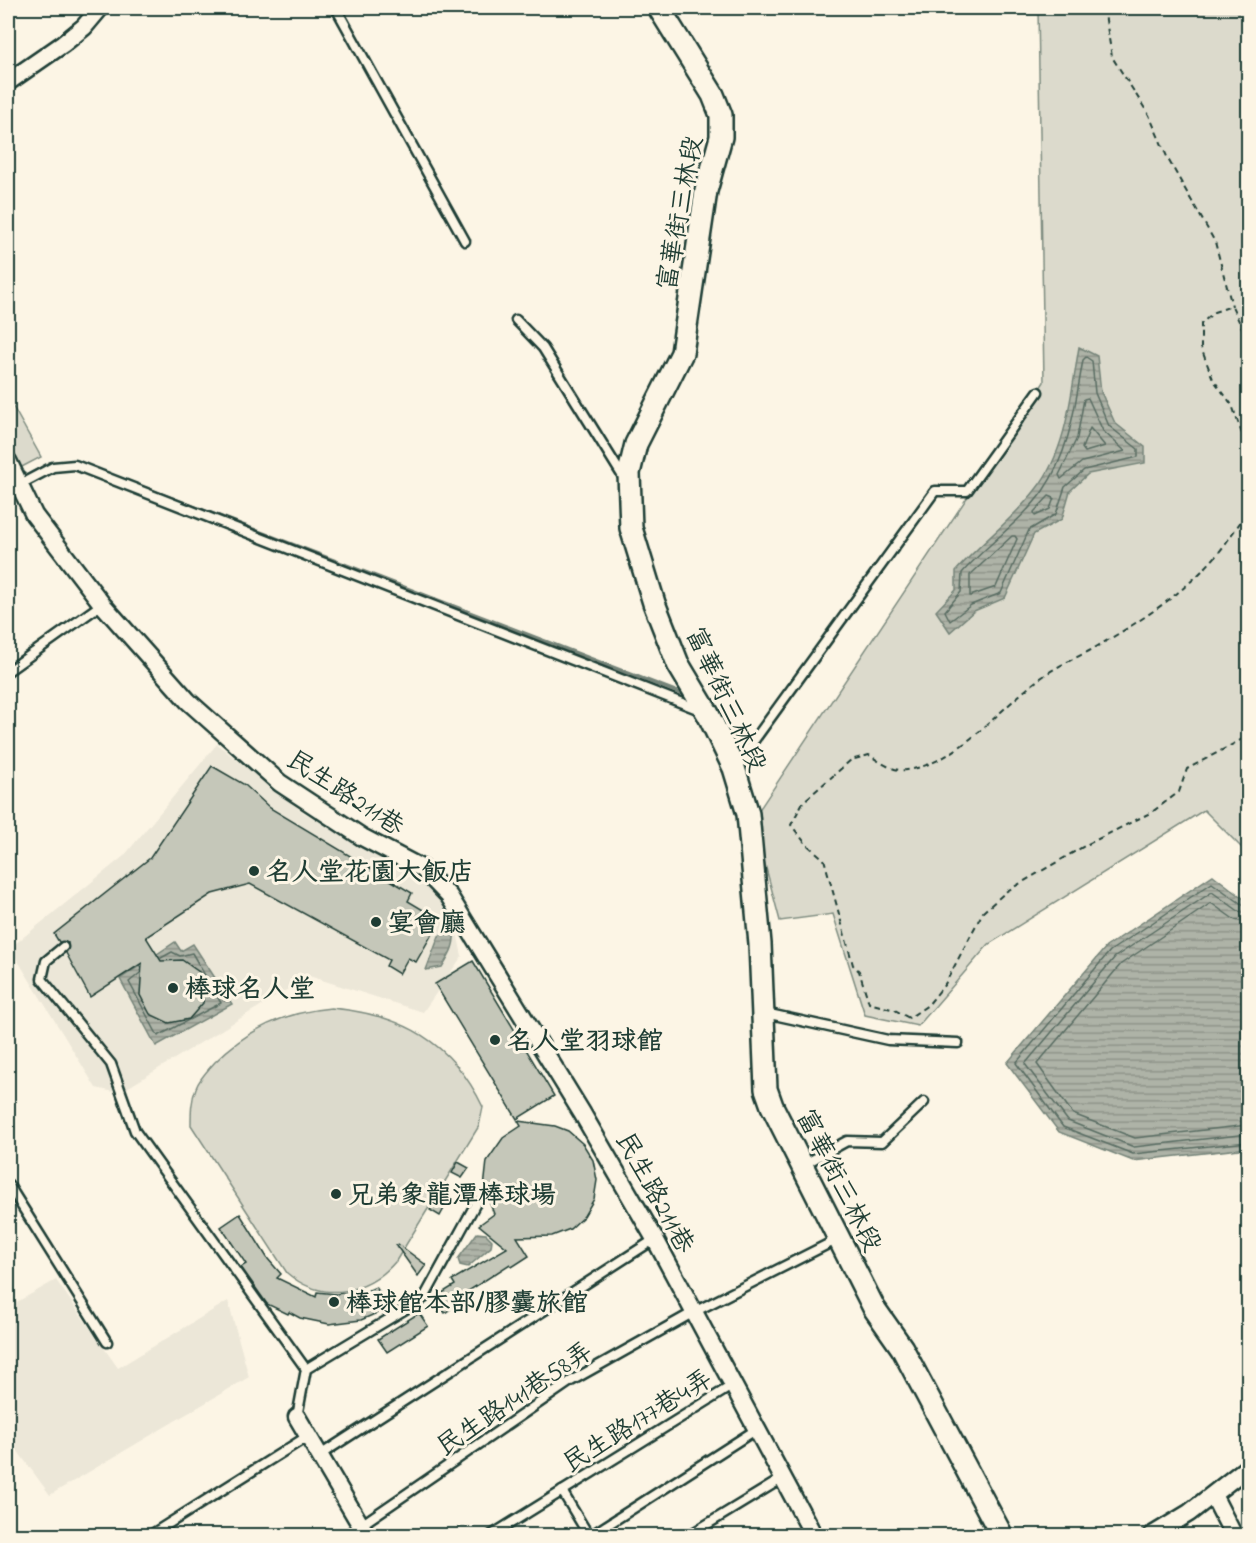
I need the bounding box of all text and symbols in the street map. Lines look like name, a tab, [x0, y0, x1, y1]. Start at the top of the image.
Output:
street label: 富華街三林段	[650, 133, 714, 294]
street label: 富華街三林段	[674, 622, 774, 779]
street label: 民生路211巷	[278, 742, 411, 847]
place label: 名人堂花園大飯店	[266, 855, 474, 893]
marker: 名人堂花園大飯店	[247, 864, 261, 878]
place label: 宴會廳	[388, 906, 466, 944]
marker: 宴會廳	[369, 915, 383, 929]
place label: 棒球名人堂	[185, 972, 315, 1010]
marker: 棒球名人堂	[166, 981, 180, 995]
place label: 名人堂羽球館	[507, 1024, 663, 1062]
marker: 名人堂羽球館	[488, 1033, 502, 1047]
street label: 富華街三林段	[785, 1103, 890, 1259]
street label: 民生路211巷	[604, 1126, 702, 1261]
place label: 兄弟象龍潭棒球場	[348, 1178, 556, 1216]
marker: 兄弟象龍潭棒球場	[329, 1187, 343, 1201]
place label: 棒球館本部/膠囊旅館	[346, 1286, 588, 1324]
marker: 棒球館本部/膠囊旅館	[327, 1295, 341, 1309]
street label: 民生路141巷58弄	[430, 1334, 602, 1467]
street label: 民生路177巷4弄	[556, 1361, 721, 1484]

